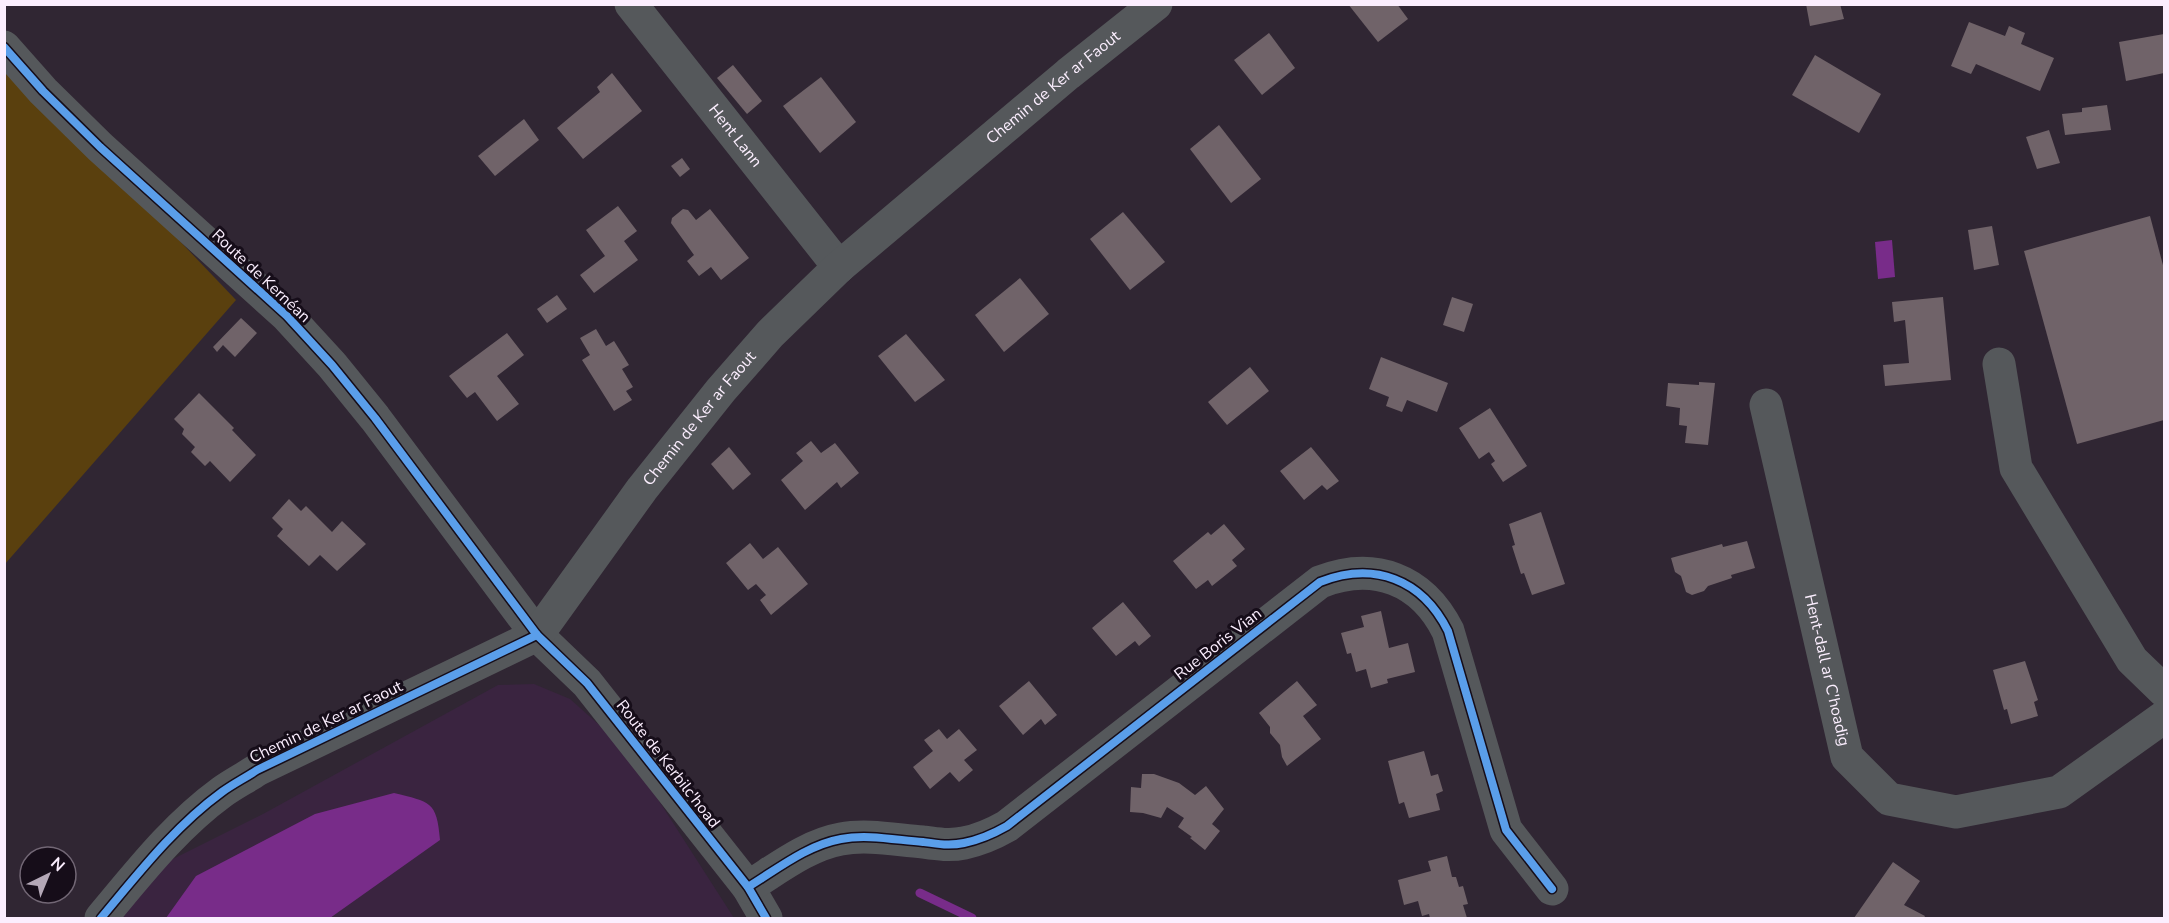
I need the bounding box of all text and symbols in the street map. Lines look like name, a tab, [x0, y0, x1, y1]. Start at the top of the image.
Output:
street label: Chemin de Ker ar Faout	[981, 25, 1125, 149]
street label: Hent Lann	[703, 100, 767, 172]
street label: Route de Kernéan	[207, 224, 315, 328]
street label: Chemin de Ker ar Faout	[638, 346, 761, 491]
street label: Hent-dall ar C'hoadig	[1799, 592, 1855, 748]
street label: Rue Boris Vian	[1170, 603, 1266, 685]
street label: Chemin de Ker ar Faout	[246, 675, 407, 769]
street label: Route de Kerbilc'hoad	[611, 695, 725, 833]
north arrow	[18, 845, 78, 905]
text: N	[46, 853, 69, 877]

